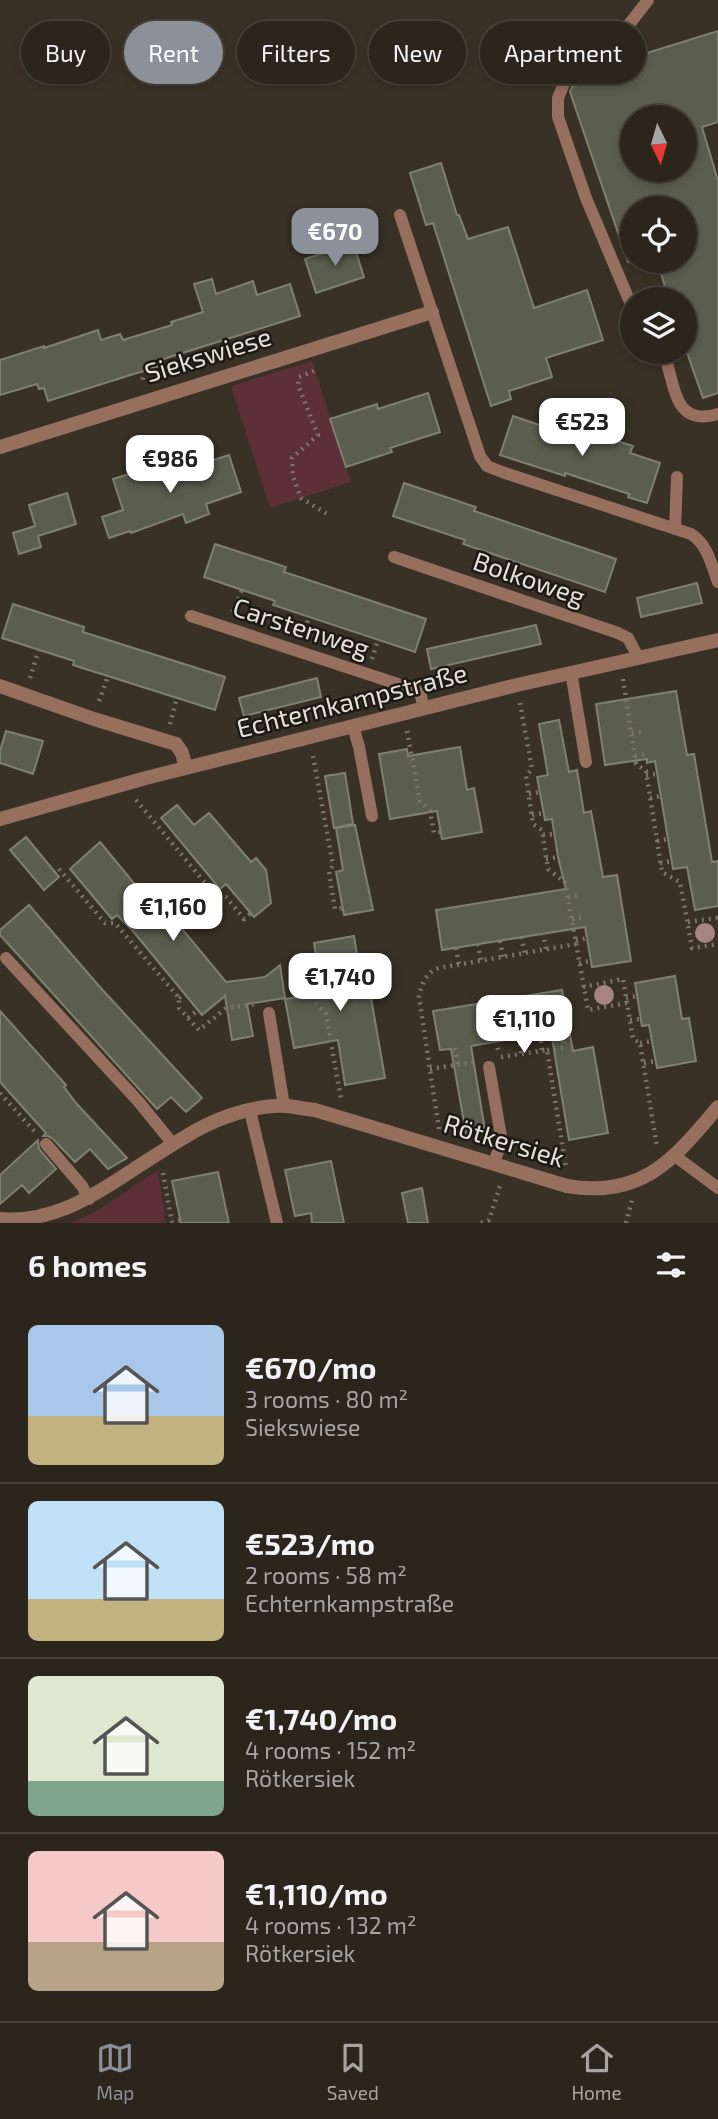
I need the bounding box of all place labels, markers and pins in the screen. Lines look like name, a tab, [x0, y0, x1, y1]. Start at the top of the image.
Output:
pin: €670	[294, 208, 376, 268]
pin: €523	[541, 398, 623, 458]
pin: €986	[129, 435, 211, 495]
pin: €1,160	[116, 884, 230, 943]
pin: €1,740	[283, 954, 397, 1013]
pin: €1,110	[467, 996, 581, 1055]

